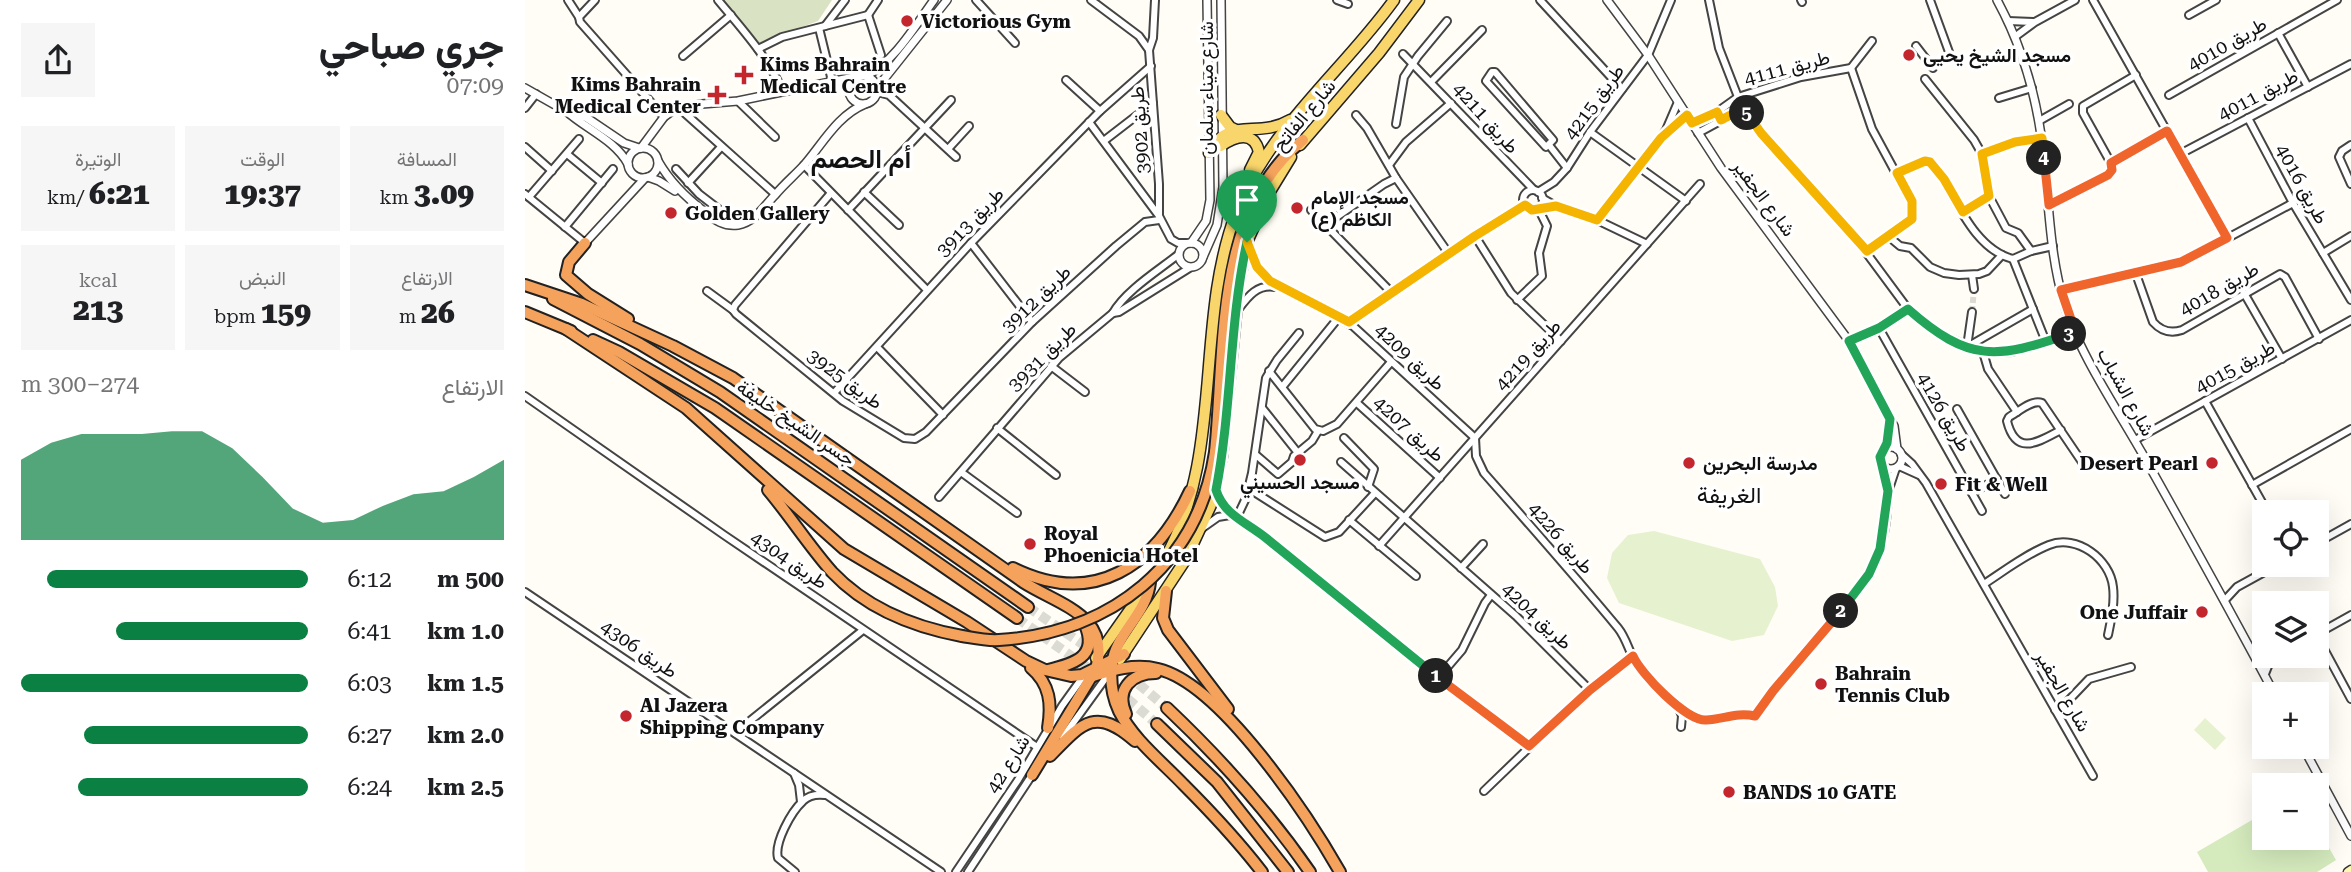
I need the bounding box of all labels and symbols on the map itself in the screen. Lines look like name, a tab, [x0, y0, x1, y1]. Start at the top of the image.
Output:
place label: Victorious Gym	[921, 10, 1072, 33]
street label: طريق 4010	[2183, 12, 2271, 76]
marker: Victorious Gym	[899, 13, 915, 29]
street label: شارع ميناء سلمان	[1195, 21, 1219, 155]
place label: مسجد الشيخ يحيى	[1923, 44, 2071, 69]
street label: طريق 4111	[1742, 46, 1832, 90]
marker: مسجد الشيخ يحيى	[1901, 47, 1917, 63]
place label: Kims Bahrain Medical Centre	[760, 53, 906, 98]
street label: طريق 4215	[1559, 60, 1629, 144]
street label: طريق 4011	[2214, 64, 2302, 126]
marker: Kims Bahrain Medical Centre	[734, 65, 754, 85]
place label: Kims Bahrain Medical Center	[555, 73, 701, 118]
street label: شارع الفاتح	[1267, 75, 1342, 157]
street label: طريق 4211	[1448, 78, 1524, 158]
marker: Kims Bahrain Medical Center	[707, 85, 727, 105]
street label: طريق 3902	[1125, 85, 1155, 175]
pin: 5	[1729, 96, 1765, 130]
pin: 4	[2027, 140, 2061, 176]
street label: طريق 4016	[2271, 140, 2333, 228]
district label: أم الحصم	[811, 144, 911, 176]
street label: شارع الجفير	[1726, 154, 1800, 242]
pin	[1217, 170, 1277, 242]
street label: طريق 3913	[931, 182, 1009, 262]
place label: مسجد الإمام الكاظم (ع)	[1311, 186, 1409, 232]
marker: مسجد الإمام الكاظم (ع)	[1289, 200, 1305, 216]
place label: Golden Gallery	[685, 202, 830, 225]
marker: Golden Gallery	[663, 205, 679, 221]
street label: طريق 4018	[2175, 257, 2263, 321]
street label: طريق 3912	[996, 260, 1076, 338]
street label: طريق 4219	[1490, 315, 1566, 395]
pin: 3	[2051, 316, 2087, 352]
street label: طريق 3931	[1003, 318, 1081, 396]
street label: طريق 4209	[1370, 319, 1450, 395]
street label: طريق 4015	[2191, 336, 2279, 398]
street label: طريق 3925	[803, 344, 887, 414]
street label: شارع الشباب	[2092, 344, 2160, 441]
street label: طريق 4126	[1912, 368, 1976, 456]
street label: جسر الشيخ خليفة	[731, 375, 859, 473]
street label: طريق 4207	[1369, 391, 1449, 467]
marker: مسجد الحسيني	[1292, 452, 1308, 468]
place label: مدرسة البحرين	[1703, 452, 1817, 476]
place label: Desert Pearl	[2079, 452, 2198, 475]
marker: مدرسة البحرين	[1681, 455, 1697, 471]
marker: Desert Pearl	[2204, 455, 2220, 471]
place label: مسجد الحسيني	[1240, 471, 1360, 499]
place label: Fit & Well	[1955, 473, 2047, 496]
marker: Fit & Well	[1933, 476, 1949, 492]
district label: الغريفة	[1697, 482, 1761, 510]
street label: طريق 4226	[1524, 497, 1598, 579]
place label: Royal Phoenicia Hotel	[1044, 522, 1198, 567]
street label: طريق 4304	[746, 526, 832, 594]
marker: Royal Phoenicia Hotel	[1022, 536, 1038, 552]
street label: طريق 4204	[1497, 578, 1577, 654]
pin: 2	[1823, 594, 1859, 628]
place label: One Juffair	[2080, 601, 2188, 624]
marker: One Juffair	[2194, 604, 2210, 620]
street label: طريق 4306	[596, 615, 682, 683]
street label: شارع الجفير	[2029, 645, 2096, 736]
pin: 1	[1419, 658, 1453, 694]
place label: Bahrain Tennis Club	[1835, 662, 1950, 707]
marker: Bahrain Tennis Club	[1813, 676, 1829, 692]
place label: Al Jazera Shipping Company	[640, 694, 825, 739]
marker: Al Jazera Shipping Company	[618, 708, 634, 724]
street label: شارع 42	[981, 731, 1036, 798]
place label: BANDS 10 GATE	[1743, 781, 1896, 804]
marker: BANDS 10 GATE	[1721, 784, 1737, 800]

